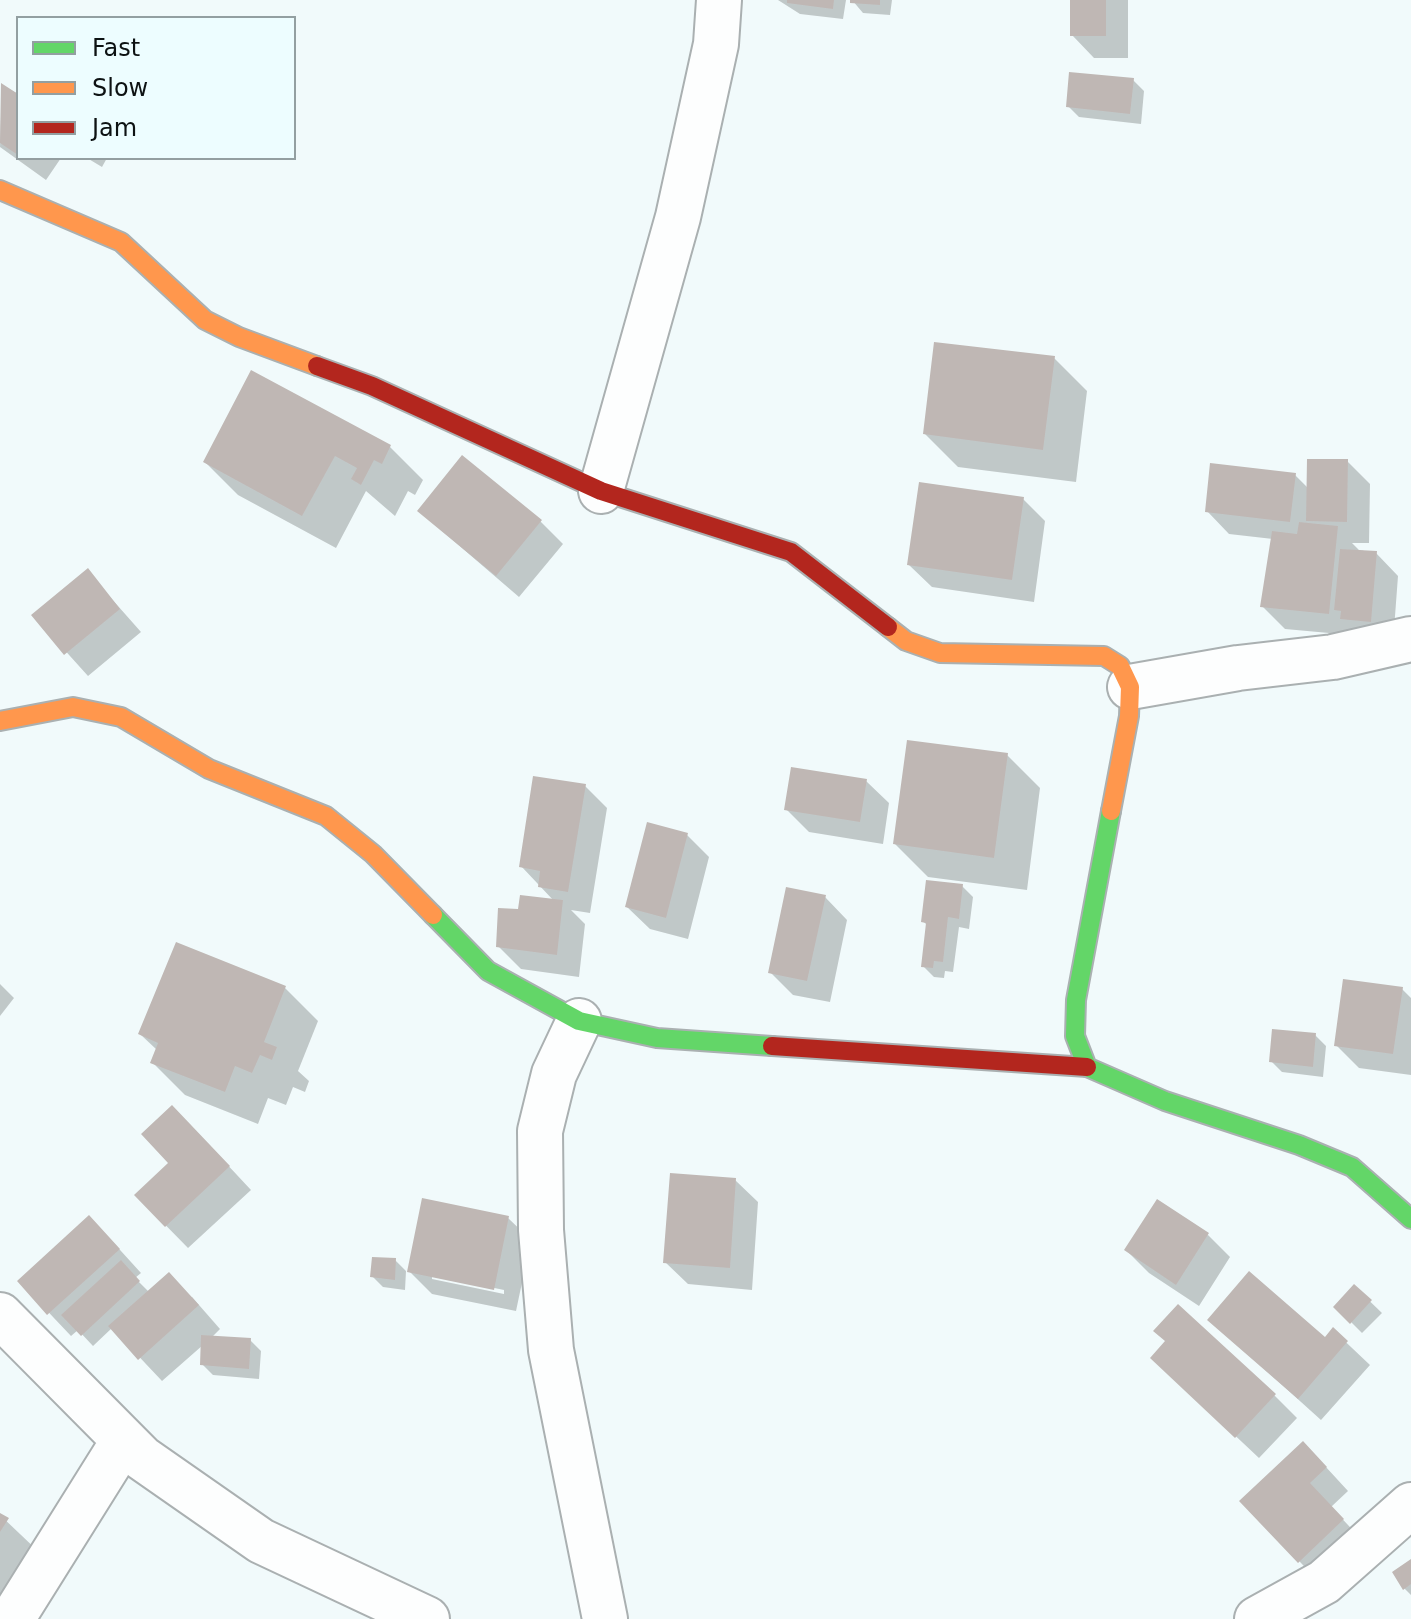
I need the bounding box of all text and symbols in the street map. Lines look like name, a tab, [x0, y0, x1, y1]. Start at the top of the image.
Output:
legend	[16, 16, 296, 160]
text: Fast	[92, 34, 140, 62]
text: Slow	[92, 74, 148, 102]
text: Jam	[92, 114, 137, 142]

